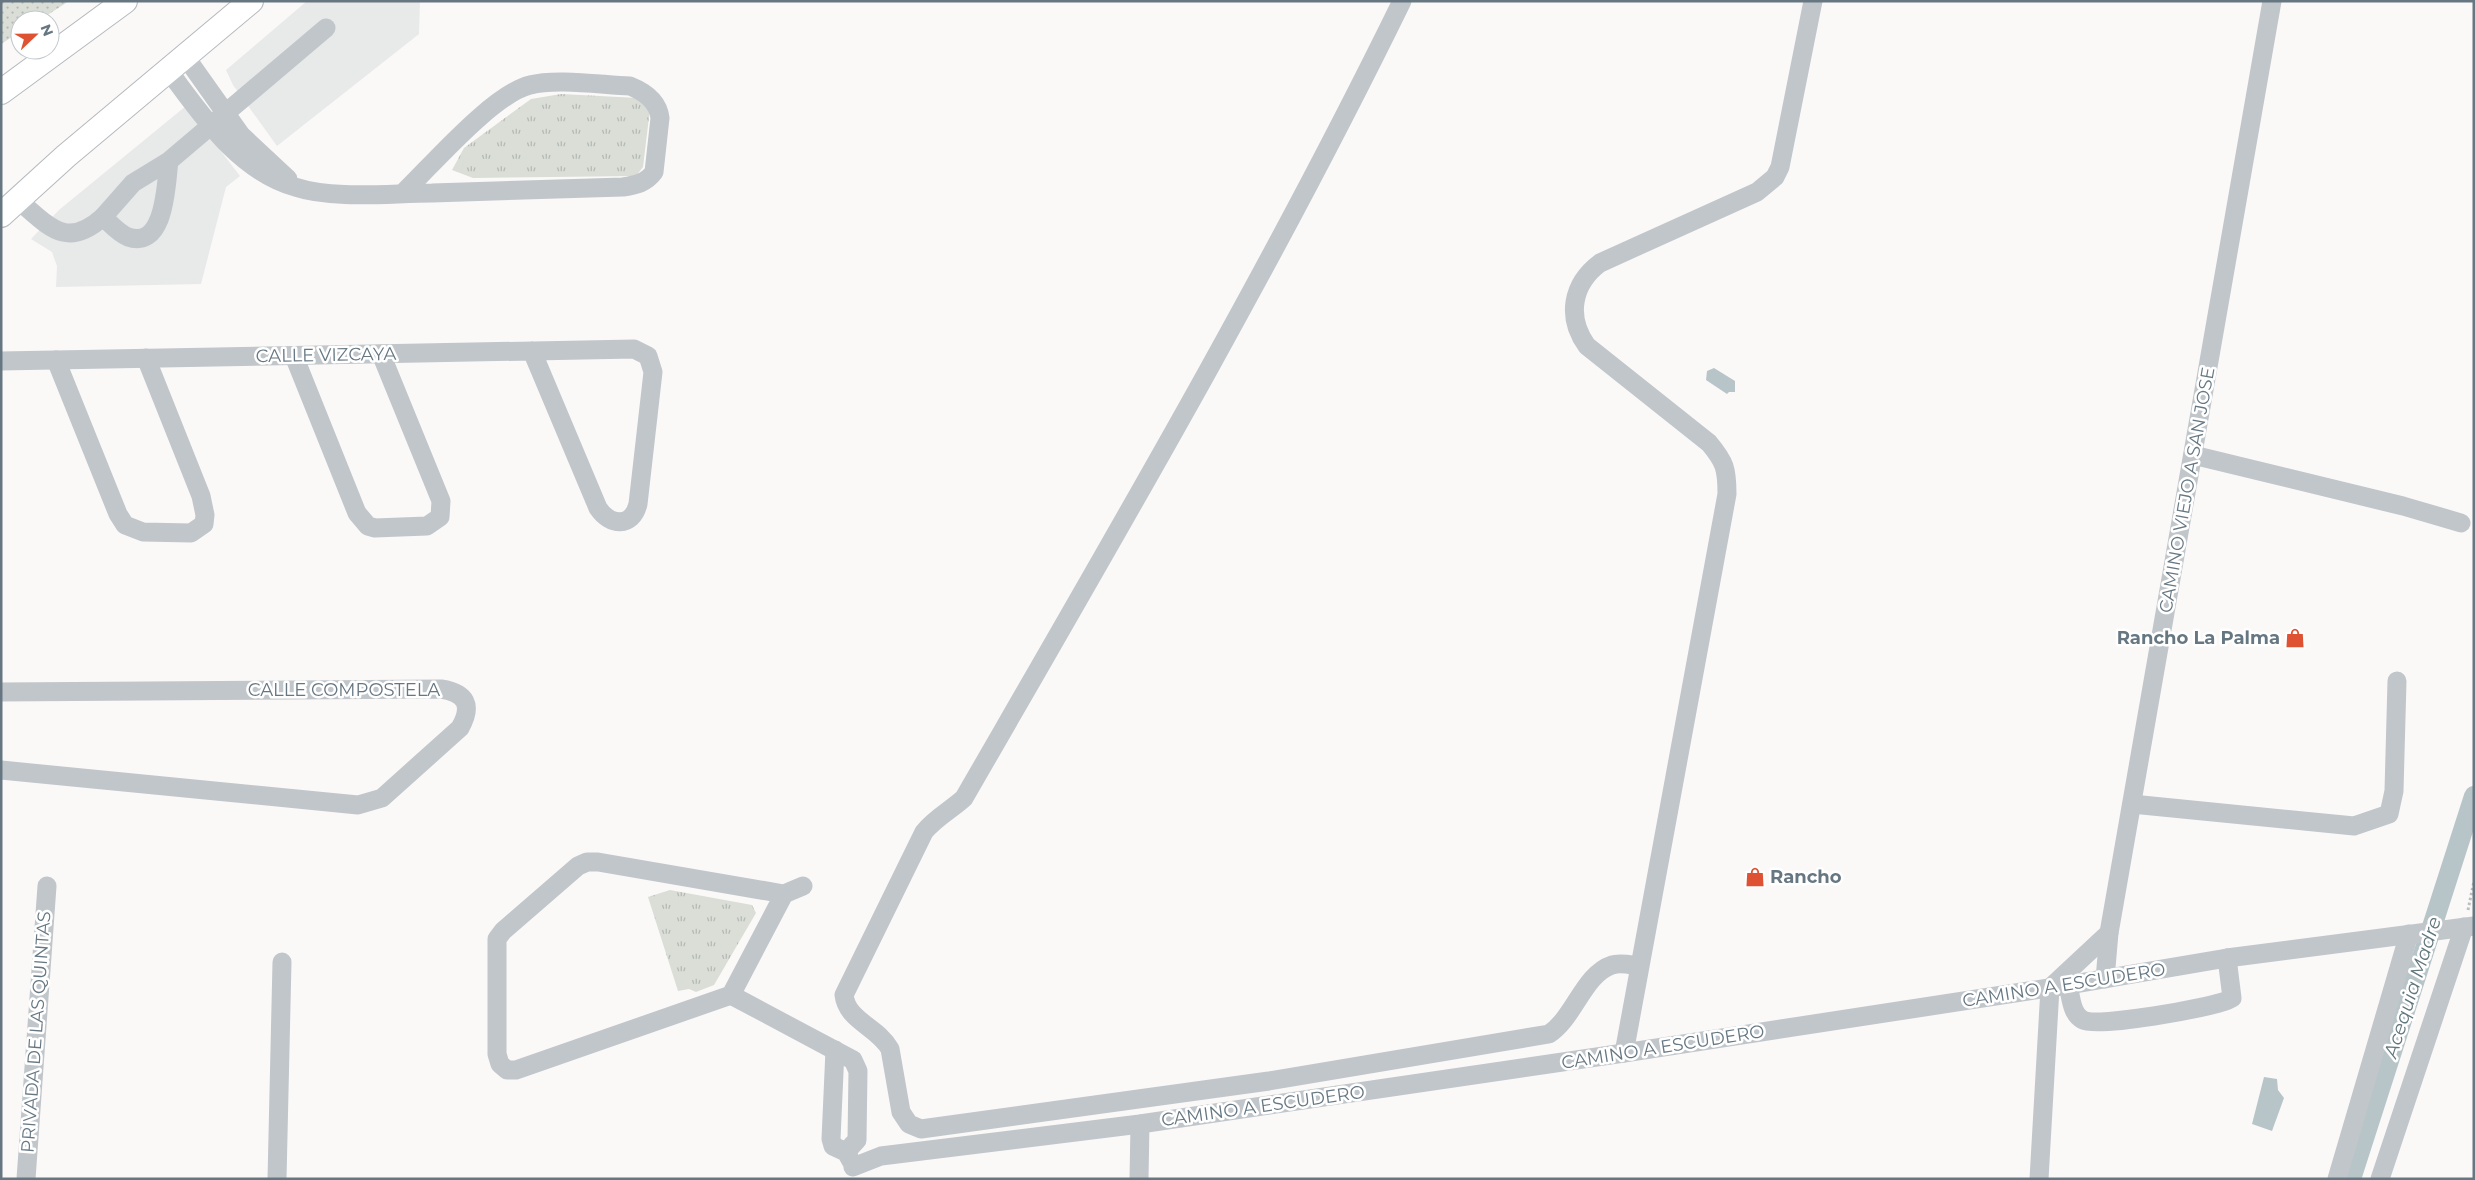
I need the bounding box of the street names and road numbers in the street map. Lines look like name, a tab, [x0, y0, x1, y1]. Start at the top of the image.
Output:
street label: CALLE VIZCAYA	[256, 343, 397, 367]
street label: CAMINO VIEJO A SAN JOSE	[2155, 365, 2219, 615]
street label: CALLE COMPOSTELA	[248, 679, 440, 701]
street label: PRIVADA DE LAS QUINTAS	[17, 910, 55, 1154]
street label: CAMINO A ESCUDERO	[1961, 958, 2167, 1012]
street label: CAMINO A ESCUDERO	[1560, 1020, 1766, 1074]
street label: CAMINO A ESCUDERO	[1160, 1081, 1366, 1131]

